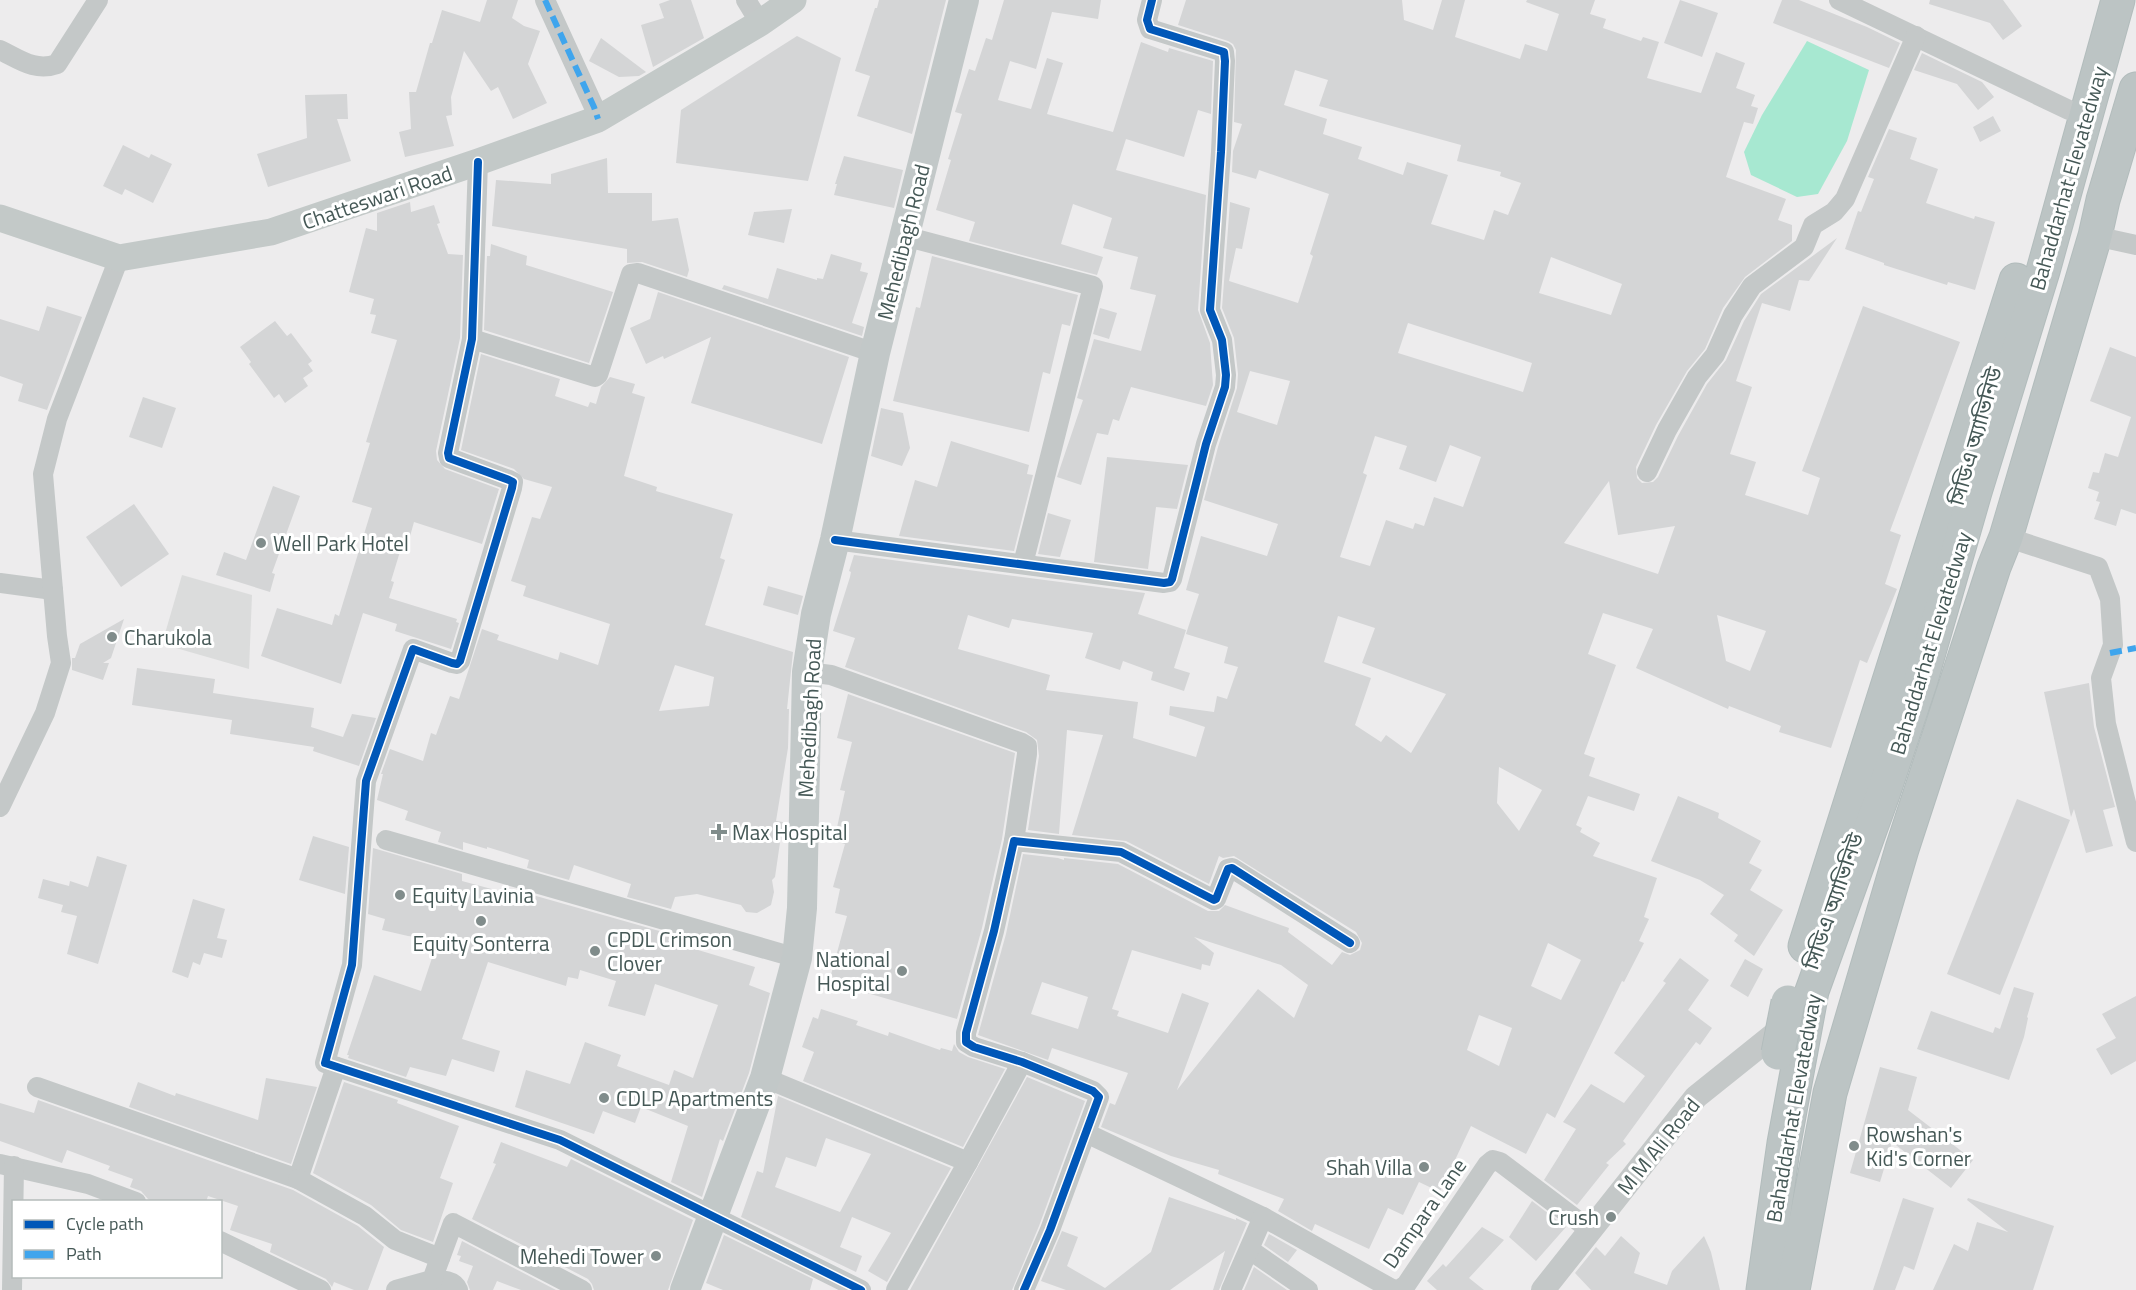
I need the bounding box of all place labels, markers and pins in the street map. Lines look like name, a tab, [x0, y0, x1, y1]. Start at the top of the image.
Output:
place label: Well Park Hotel	[273, 527, 409, 559]
marker: Well Park Hotel	[254, 536, 268, 550]
place label: Charukola	[124, 621, 212, 653]
marker: Charukola	[105, 630, 119, 644]
place label: Max Hospital	[732, 816, 848, 848]
marker: Max Hospital	[710, 823, 728, 841]
place label: Equity Lavinia	[412, 879, 534, 911]
marker: Equity Lavinia	[393, 888, 407, 902]
marker: Equity Sonterra	[474, 914, 488, 928]
place label: CPDL Crimson Clover	[607, 923, 732, 979]
place label: Equity Sonterra	[412, 927, 550, 959]
place label: National Hospital	[816, 943, 890, 999]
marker: CPDL Crimson Clover	[588, 944, 602, 958]
marker: National Hospital	[895, 964, 909, 978]
place label: CDLP Apartments	[616, 1082, 773, 1114]
marker: CDLP Apartments	[597, 1091, 611, 1105]
place label: Rowshan's Kid's Corner	[1866, 1118, 1971, 1174]
marker: Rowshan's Kid's Corner	[1847, 1139, 1861, 1153]
place label: Shah Villa	[1326, 1151, 1412, 1183]
marker: Shah Villa	[1417, 1160, 1431, 1174]
place label: Crush	[1548, 1201, 1599, 1233]
marker: Crush	[1604, 1210, 1618, 1224]
place label: Mehedi Tower	[520, 1240, 644, 1272]
marker: Mehedi Tower	[649, 1249, 663, 1263]

